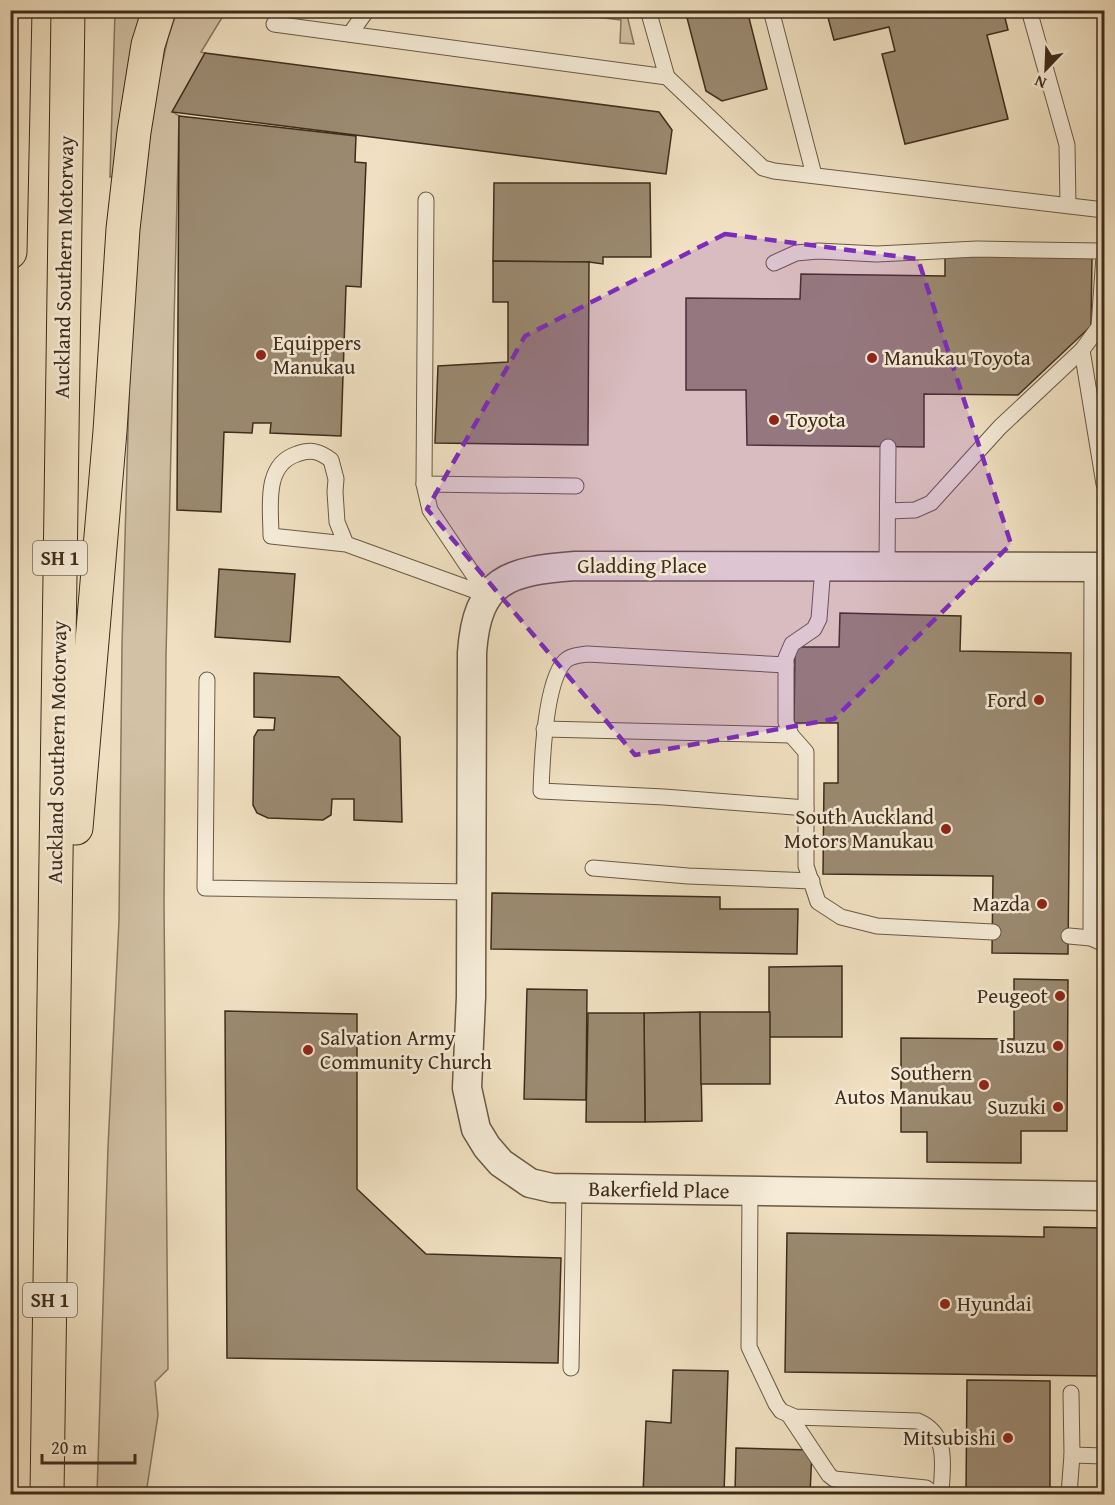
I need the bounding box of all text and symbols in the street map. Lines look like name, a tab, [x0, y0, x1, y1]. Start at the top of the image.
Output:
north arrow	[1016, 39, 1076, 99]
text: N	[1030, 70, 1050, 96]
street label: Auckland Southern Motorway	[46, 135, 81, 399]
place label: Equippers Manukau	[273, 327, 361, 382]
place label: Manukau Toyota	[884, 342, 1031, 373]
marker: Equippers Manukau	[254, 348, 268, 362]
marker: Manukau Toyota	[865, 351, 879, 365]
place label: Toyota	[786, 404, 846, 435]
marker: Toyota	[767, 413, 781, 427]
road number: SH 1	[33, 541, 87, 575]
street label: Gladding Place	[577, 550, 707, 581]
street label: Auckland Southern Motorway	[39, 620, 74, 884]
place label: Ford	[987, 684, 1028, 715]
marker: Ford	[1032, 693, 1046, 707]
place label: South Auckland Motors Manukau	[784, 801, 935, 856]
marker: South Auckland Motors Manukau	[939, 822, 953, 836]
place label: Mazda	[973, 888, 1030, 919]
marker: Mazda	[1035, 897, 1049, 911]
place label: Peugeot	[977, 980, 1049, 1011]
marker: Peugeot	[1053, 989, 1067, 1003]
place label: Salvation Army Community Church	[320, 1022, 492, 1077]
place label: Isuzu	[999, 1030, 1047, 1061]
marker: Isuzu	[1051, 1039, 1065, 1053]
marker: Salvation Army Community Church	[301, 1043, 315, 1057]
place label: Southern Autos Manukau	[835, 1057, 973, 1112]
marker: Southern Autos Manukau	[977, 1078, 991, 1092]
place label: Suzuki	[987, 1091, 1046, 1122]
marker: Suzuki	[1051, 1100, 1065, 1114]
street label: Bakerfield Place	[588, 1173, 730, 1206]
road number: SH 1	[23, 1283, 77, 1317]
place label: Hyundai	[957, 1288, 1032, 1319]
marker: Hyundai	[938, 1297, 952, 1311]
place label: Mitsubishi	[903, 1422, 996, 1453]
scale bar	[42, 1427, 135, 1465]
marker: Mitsubishi	[1001, 1431, 1015, 1445]
text: 20 m	[51, 1434, 87, 1461]

